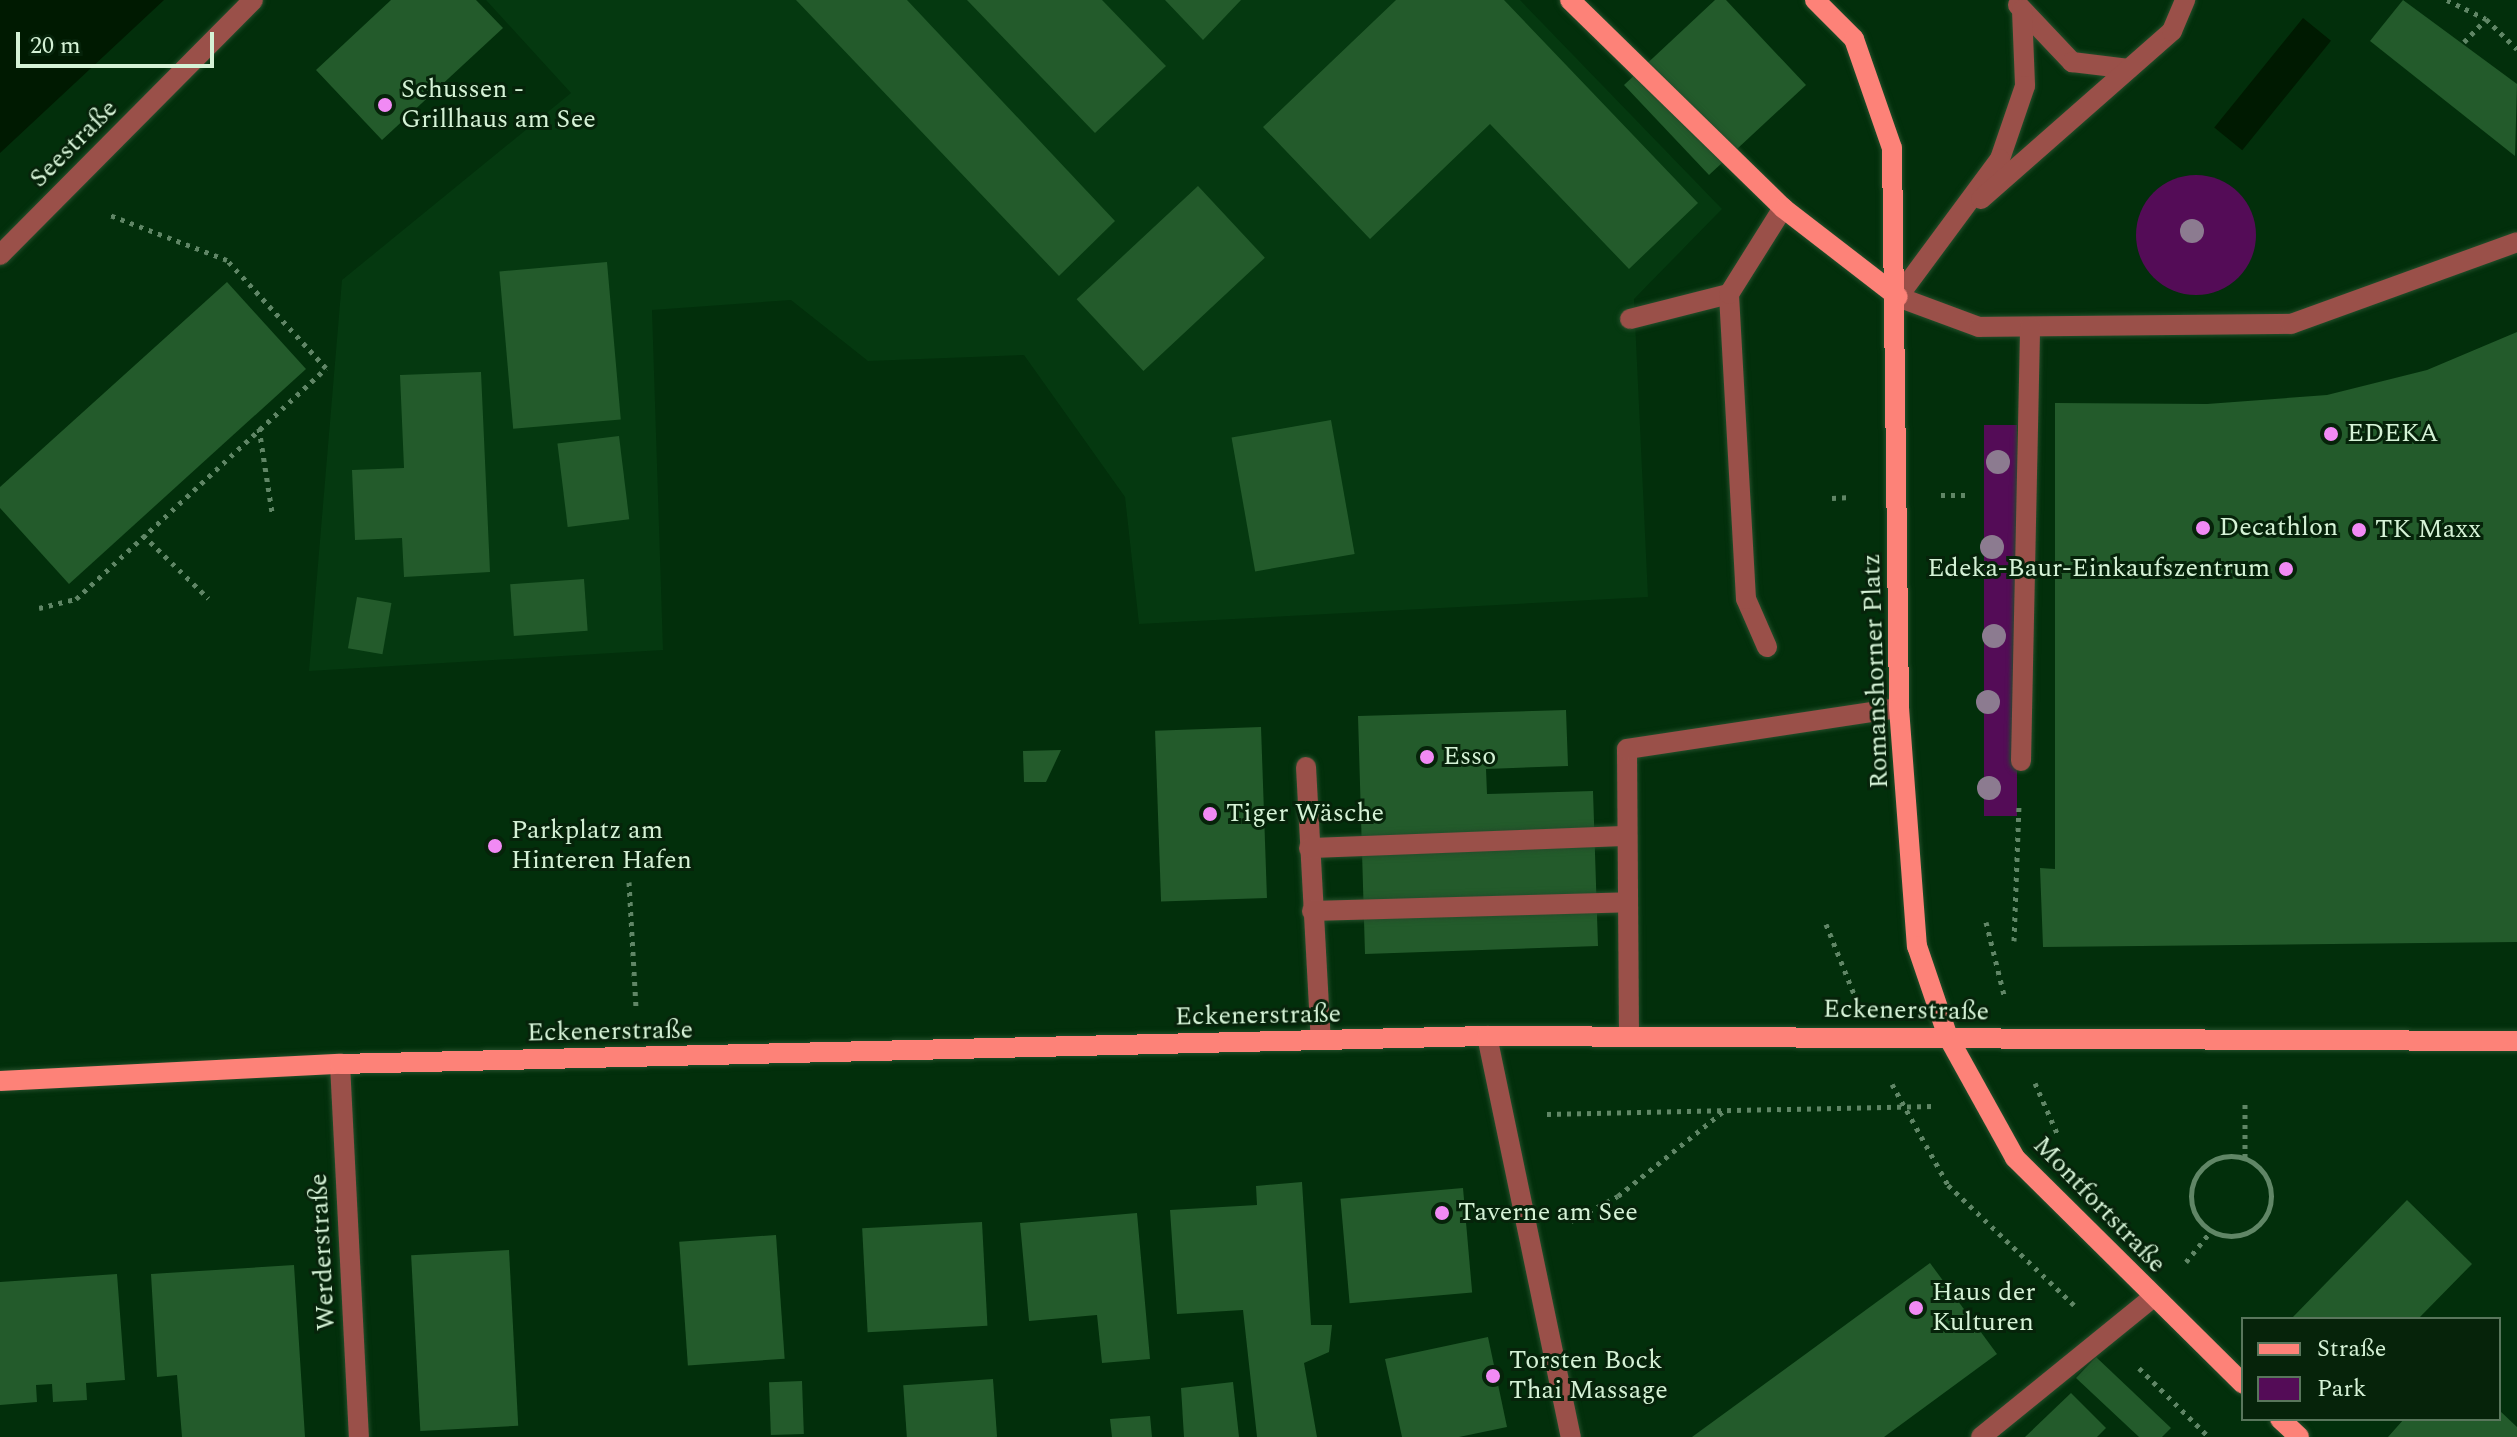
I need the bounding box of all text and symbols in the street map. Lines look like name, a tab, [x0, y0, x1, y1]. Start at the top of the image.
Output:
scale bar	[20, 16, 218, 66]
text: 20 m	[30, 28, 81, 64]
place label: Schussen - Grillhaus am See	[401, 74, 596, 136]
street label: Seestraße	[24, 94, 124, 194]
marker: Schussen - Grillhaus am See	[376, 96, 394, 114]
place label: EDEKA	[2347, 418, 2438, 450]
marker: EDEKA	[2322, 425, 2340, 443]
place label: Decathlon	[2219, 512, 2338, 544]
place label: TK Maxx	[2375, 514, 2481, 546]
marker: Decathlon	[2194, 519, 2212, 537]
marker: TK Maxx	[2350, 521, 2368, 539]
street label: Romanshorner Platz	[1856, 553, 1896, 789]
place label: Edeka-Baur-Einkaufszentrum	[1927, 553, 2270, 585]
marker: Edeka-Baur-Einkaufszentrum	[2277, 560, 2295, 578]
place label: Esso	[1443, 741, 1496, 773]
marker: Esso	[1418, 748, 1436, 766]
place label: Tiger Wäsche	[1226, 798, 1384, 830]
marker: Tiger Wäsche	[1201, 805, 1219, 823]
place label: Parkplatz am Hinteren Hafen	[511, 815, 692, 876]
marker: Parkplatz am Hinteren Hafen	[486, 837, 504, 855]
street label: Eckenerstraße	[1823, 994, 1989, 1028]
street label: Eckenerstraße	[1175, 999, 1341, 1033]
street label: Eckenerstraße	[527, 1015, 693, 1049]
street label: Montfortstraße	[2026, 1130, 2172, 1280]
street label: Werderstraße	[303, 1173, 343, 1331]
place label: Taverne am See	[1458, 1197, 1638, 1229]
marker: Taverne am See	[1433, 1204, 1451, 1222]
place label: Haus der Kulturen	[1932, 1277, 2036, 1338]
marker: Haus der Kulturen	[1907, 1299, 1925, 1317]
legend	[2241, 1317, 2501, 1421]
text: Straße	[2317, 1331, 2386, 1367]
place label: Torsten Bock Thai Massage	[1509, 1345, 1668, 1406]
marker: Torsten Bock Thai Massage	[1484, 1367, 1502, 1385]
text: Park	[2317, 1371, 2367, 1407]

